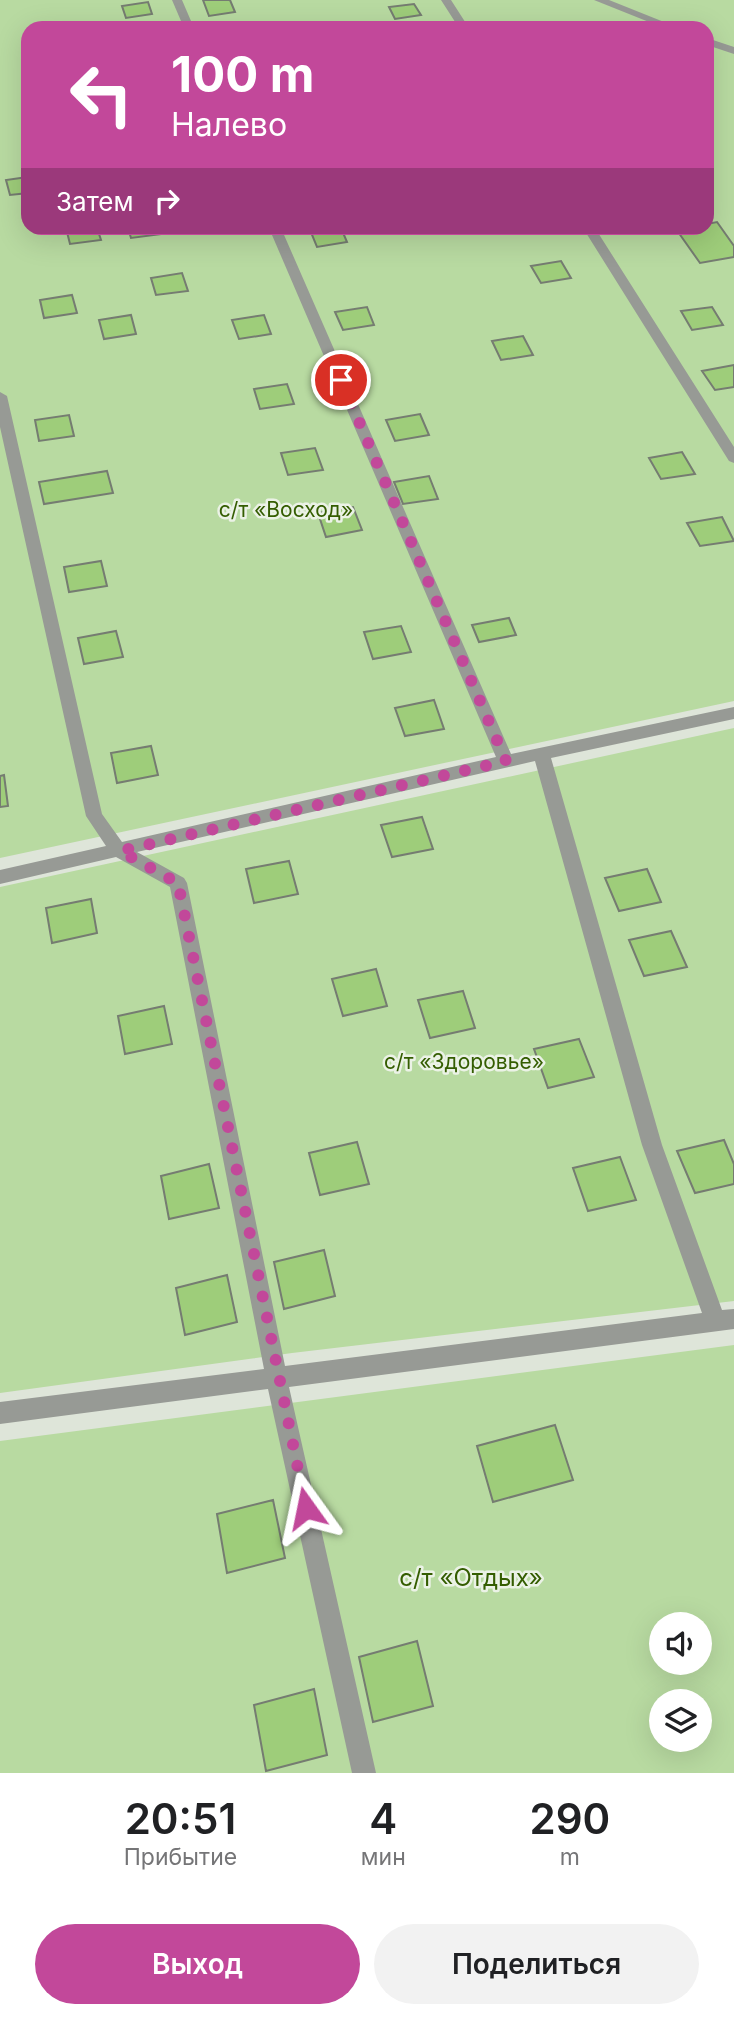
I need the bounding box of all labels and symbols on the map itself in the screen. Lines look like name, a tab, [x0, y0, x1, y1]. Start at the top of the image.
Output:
pin	[311, 350, 371, 410]
park label: с/т «Восход»	[219, 497, 353, 522]
park label: с/т «Здоровье»	[384, 1049, 544, 1074]
position arrow	[269, 1471, 343, 1545]
park label: с/т «Отдых»	[399, 1563, 543, 1592]

